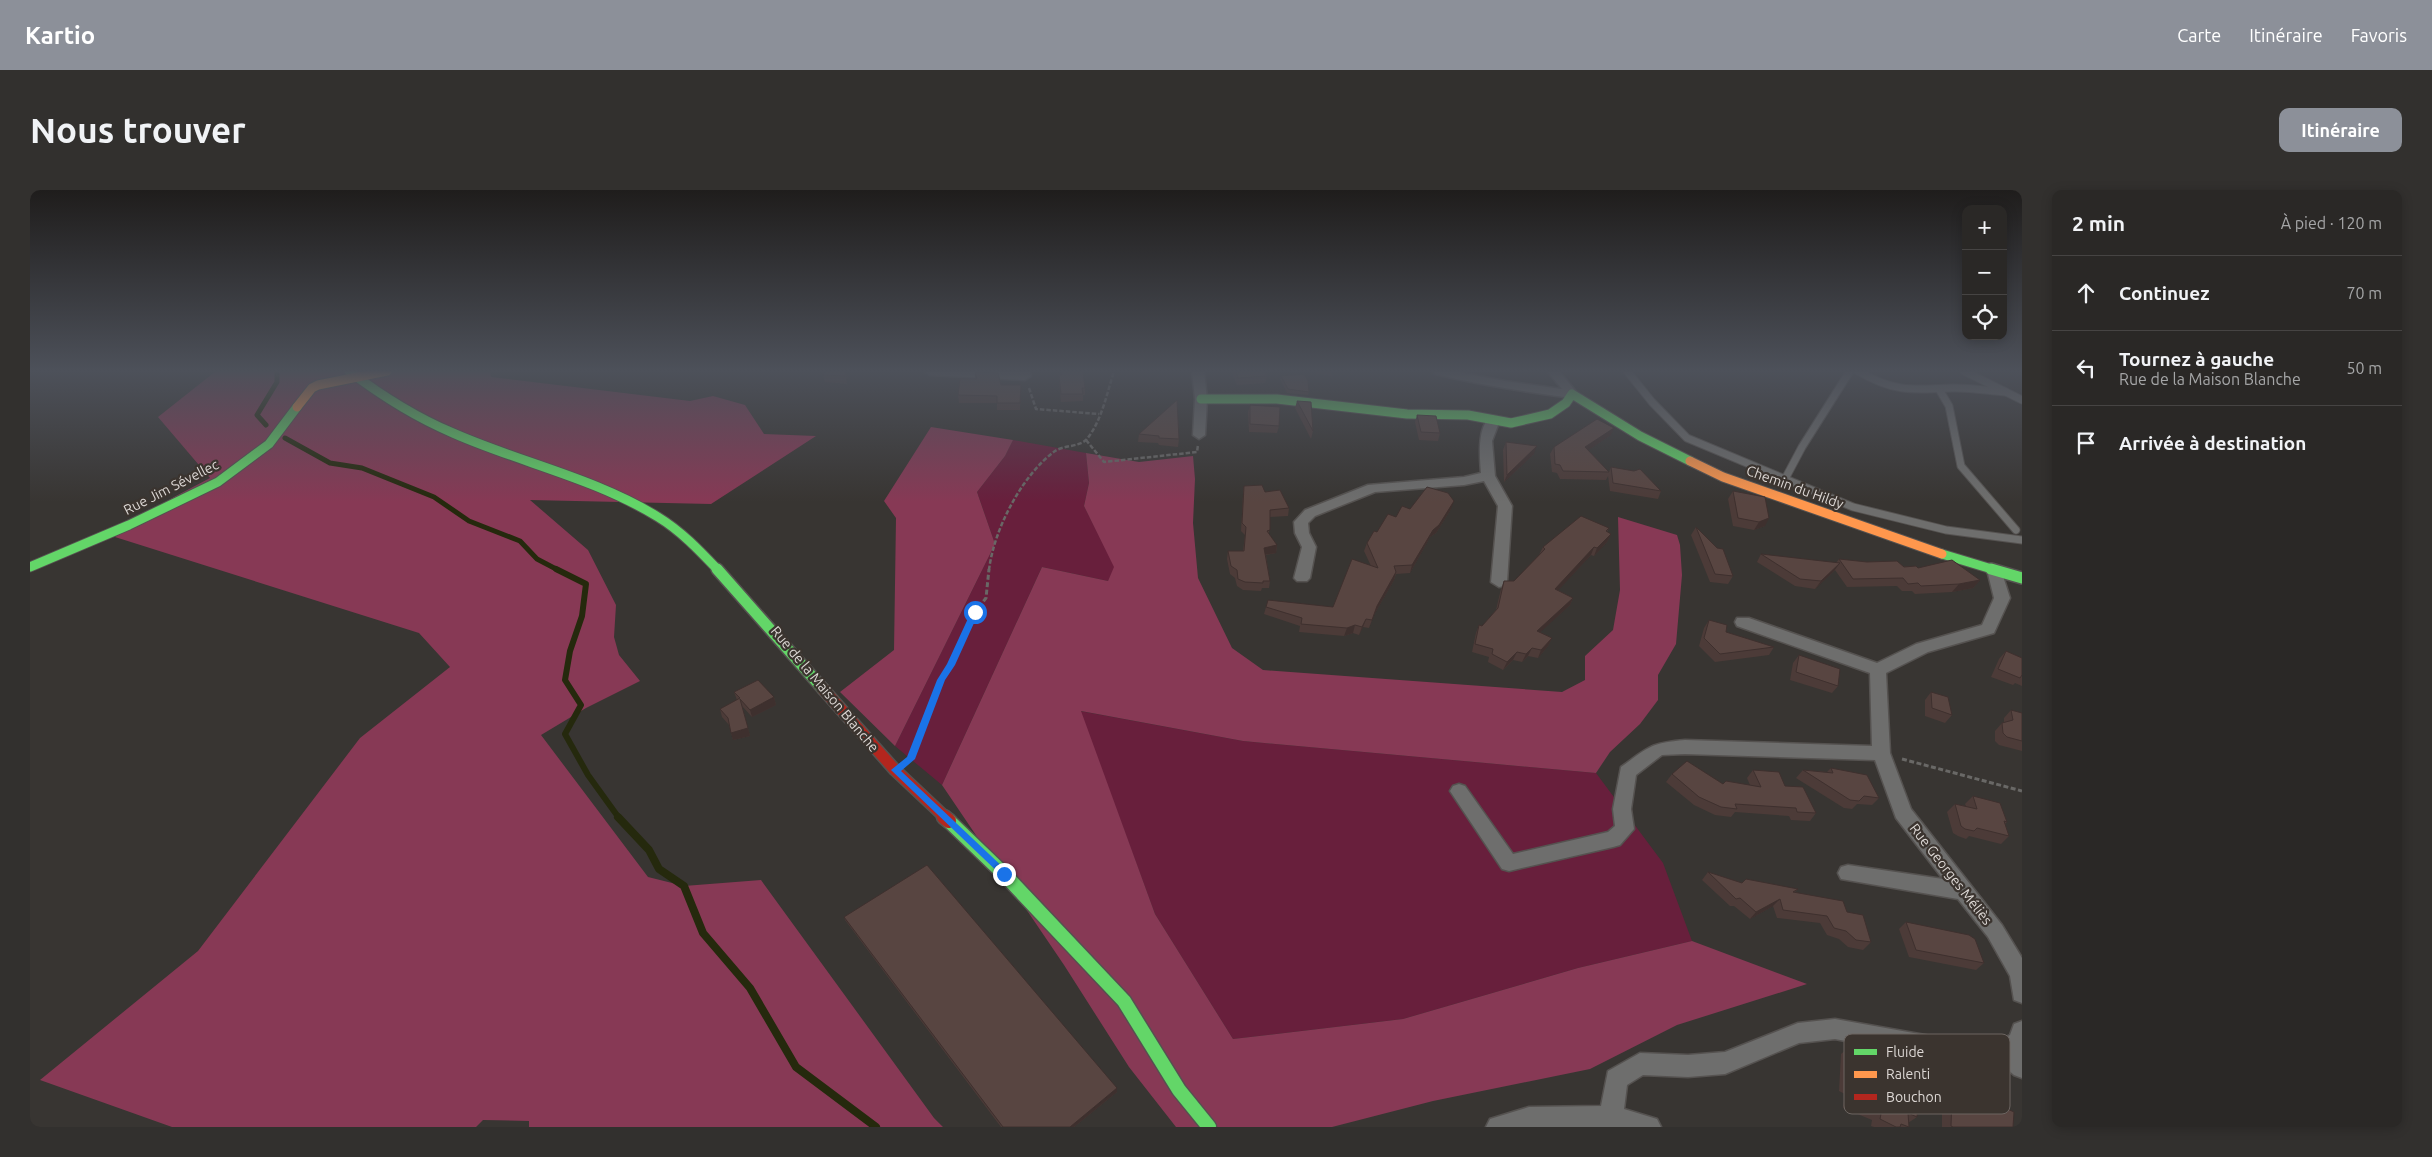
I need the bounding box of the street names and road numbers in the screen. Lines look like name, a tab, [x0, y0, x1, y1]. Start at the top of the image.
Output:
street label: Rue Jim Sévellec	[121, 456, 222, 518]
street label: Chemin du Hildy	[1744, 462, 1846, 512]
street label: Rue de la Maison Blanche	[768, 623, 882, 755]
street label: Rue Georges Méliès	[1907, 820, 1995, 928]

